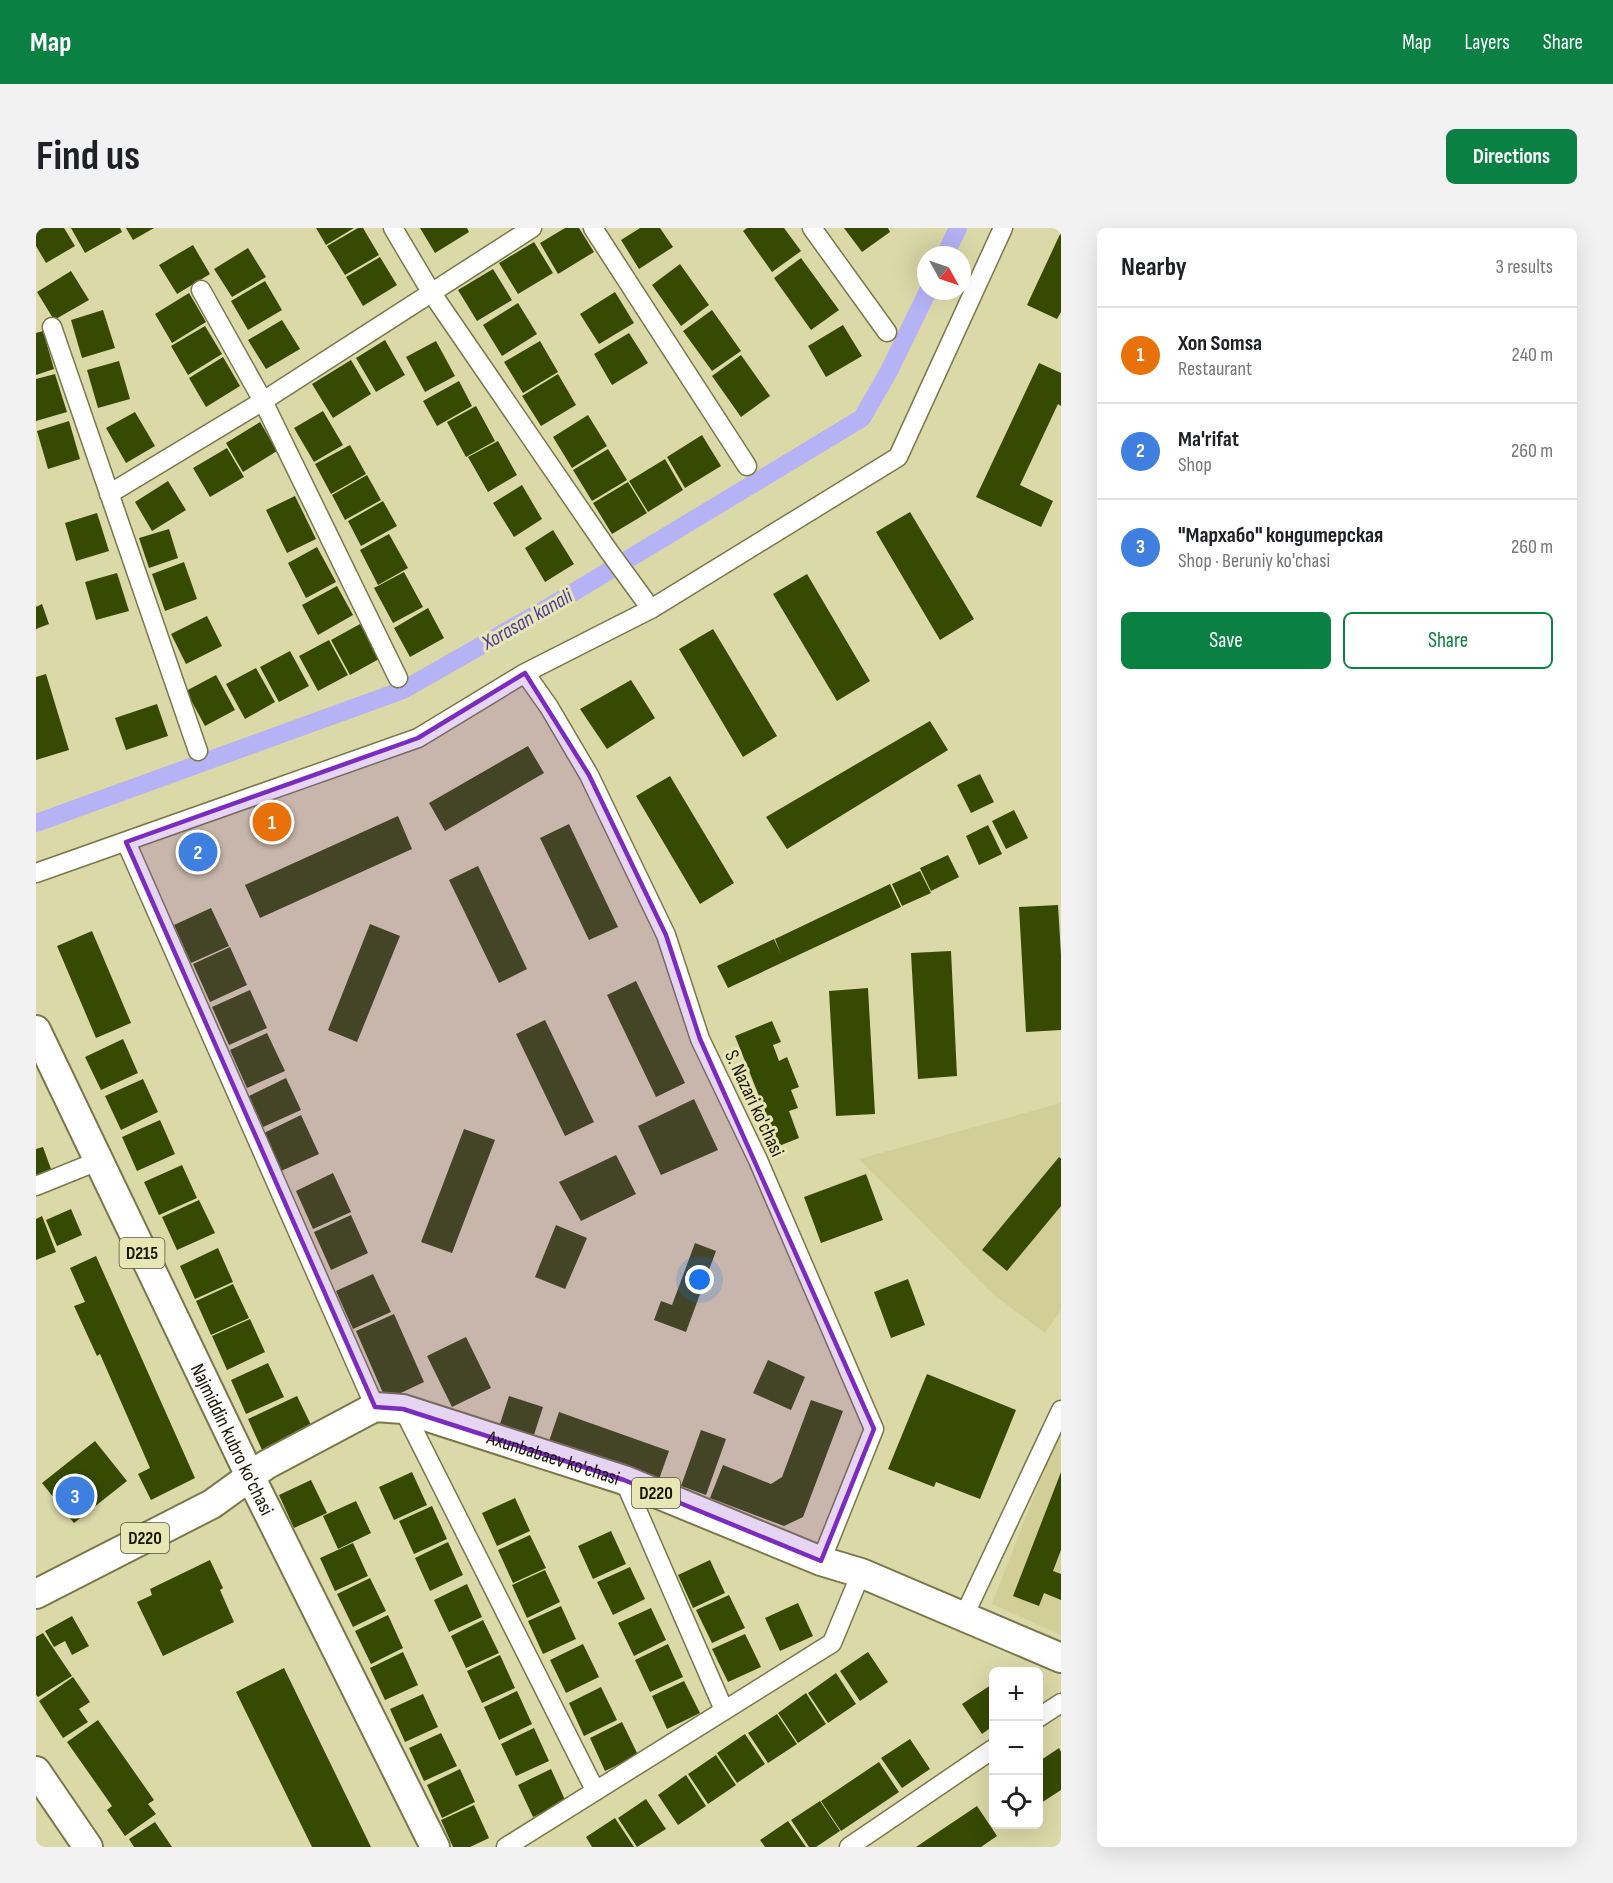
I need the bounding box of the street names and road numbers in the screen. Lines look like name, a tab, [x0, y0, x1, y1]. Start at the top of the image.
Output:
street label: S. Nazari ko'chasi	[719, 1046, 789, 1161]
road number: D215	[120, 1238, 164, 1268]
street label: Najmiddin kubro ko'chasi	[185, 1360, 279, 1519]
street label: Axunbabaev ko'chasi	[483, 1426, 623, 1491]
road number: D220	[632, 1478, 680, 1508]
road number: D220	[121, 1523, 169, 1553]

